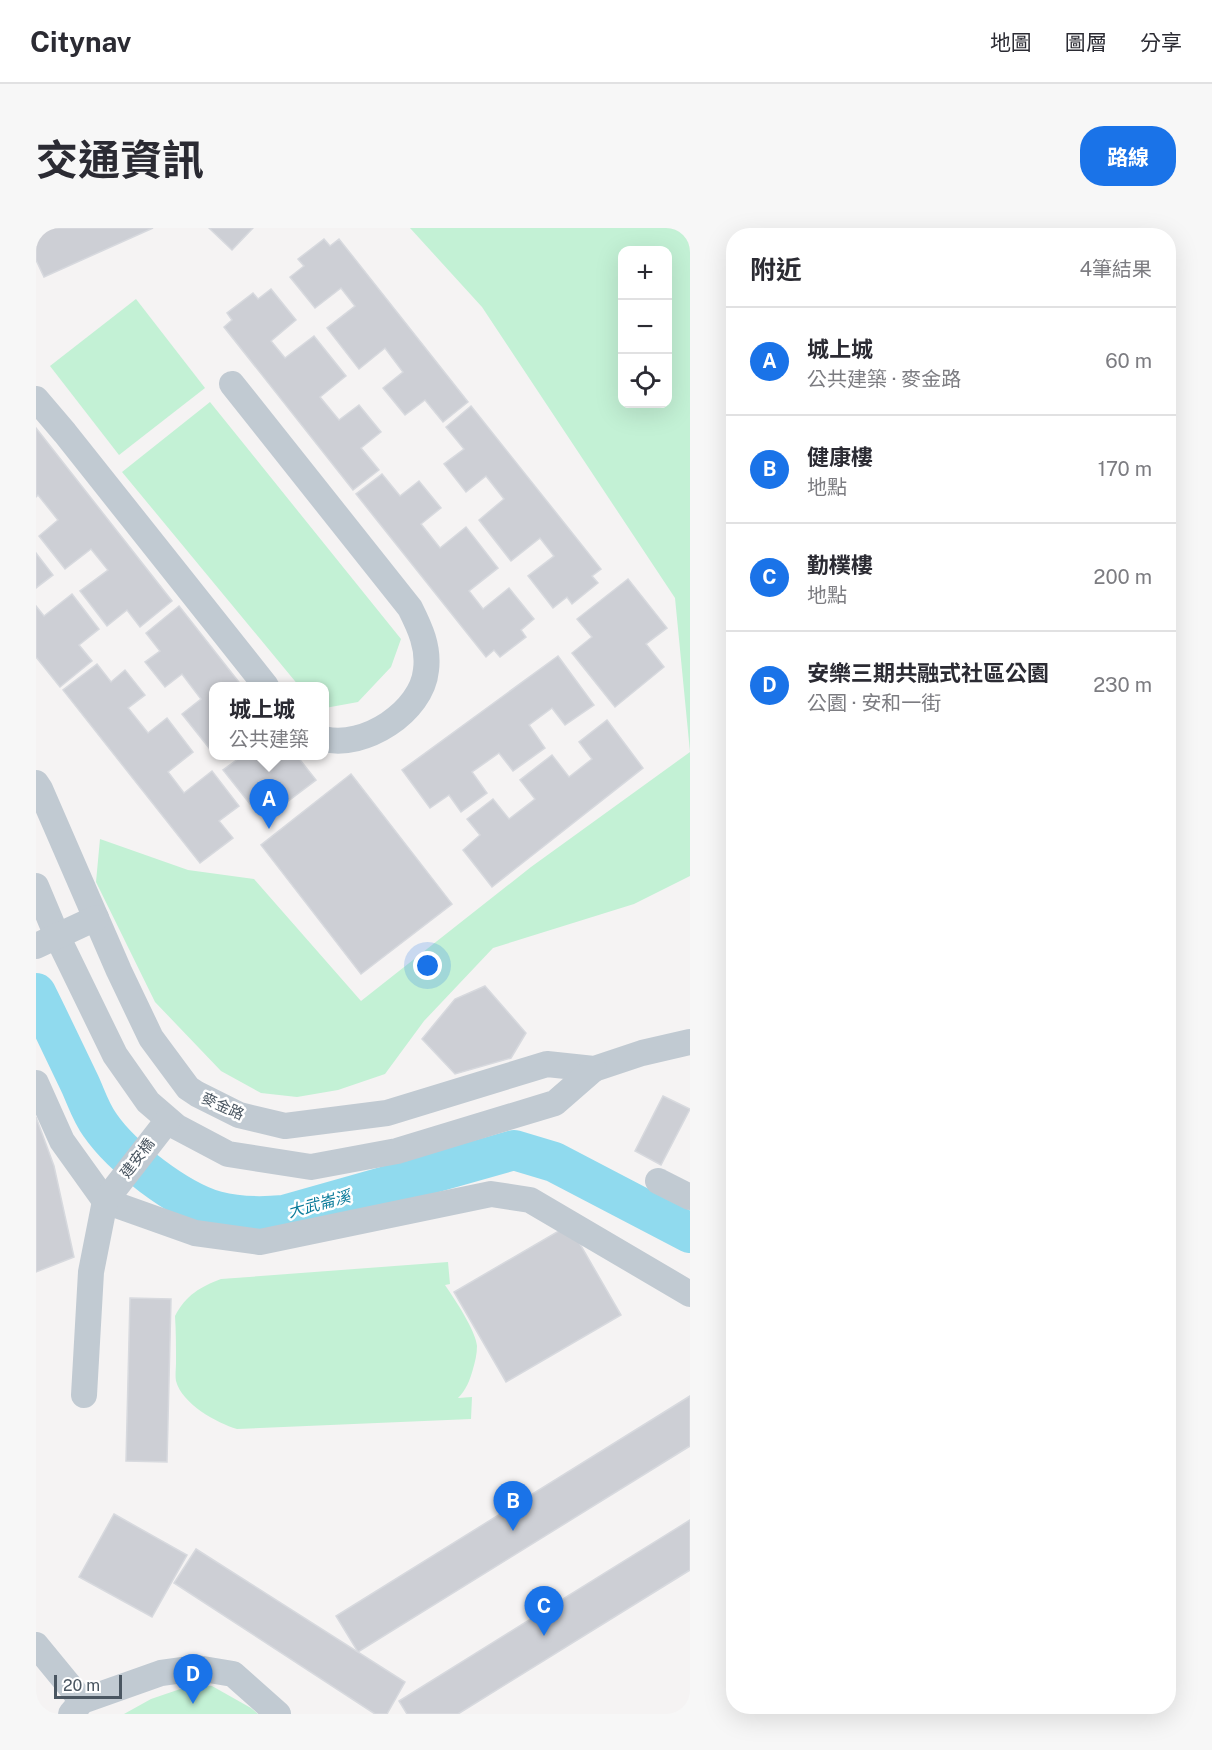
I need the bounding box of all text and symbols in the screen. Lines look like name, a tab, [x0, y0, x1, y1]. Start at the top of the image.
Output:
text: Citynav	[30, 25, 131, 58]
text: 地圖	[990, 30, 1032, 55]
text: 圖層	[1065, 30, 1107, 55]
text: 分享	[1140, 30, 1182, 55]
button: 路線	[1080, 126, 1176, 186]
text: 交通資訊	[36, 135, 204, 184]
map controls	[618, 246, 672, 408]
button: +	[618, 246, 672, 300]
text: 附近	[750, 254, 802, 285]
text: 4筆結果	[1079, 257, 1152, 281]
button: −	[618, 300, 672, 354]
text: 城上城	[807, 336, 873, 362]
text: A	[762, 349, 777, 373]
text: 60 m	[1105, 349, 1152, 373]
button: locate	[618, 354, 672, 408]
text: 公共建築 · 麥金路	[807, 367, 961, 391]
text: 健康樓	[807, 444, 873, 470]
text: B	[763, 457, 776, 481]
text: 170 m	[1098, 457, 1152, 481]
text: 地點	[807, 475, 847, 499]
text: 勤樸樓	[807, 552, 873, 578]
text: C	[762, 565, 777, 589]
text: 200 m	[1094, 565, 1152, 589]
text: 地點	[807, 583, 847, 607]
text: 安樂三期共融式社區公園	[807, 660, 1049, 686]
text: D	[762, 673, 777, 697]
text: 230 m	[1093, 673, 1152, 697]
popup	[209, 682, 329, 760]
text: 公園 · 安和一街	[807, 691, 941, 715]
text: 城上城	[229, 696, 295, 722]
text: 公共建築	[229, 727, 309, 751]
pin: A	[250, 780, 288, 829]
your location	[413, 951, 442, 980]
street label: 麥金路	[199, 1089, 247, 1123]
street label: 建安橋	[117, 1135, 157, 1181]
water label: 大武崙溪	[286, 1186, 354, 1221]
pin: B	[494, 1482, 532, 1531]
pin: C	[524, 1586, 564, 1636]
pin: D	[174, 1654, 212, 1704]
scale bar	[54, 1672, 122, 1700]
text: 20 m	[63, 1676, 100, 1695]

